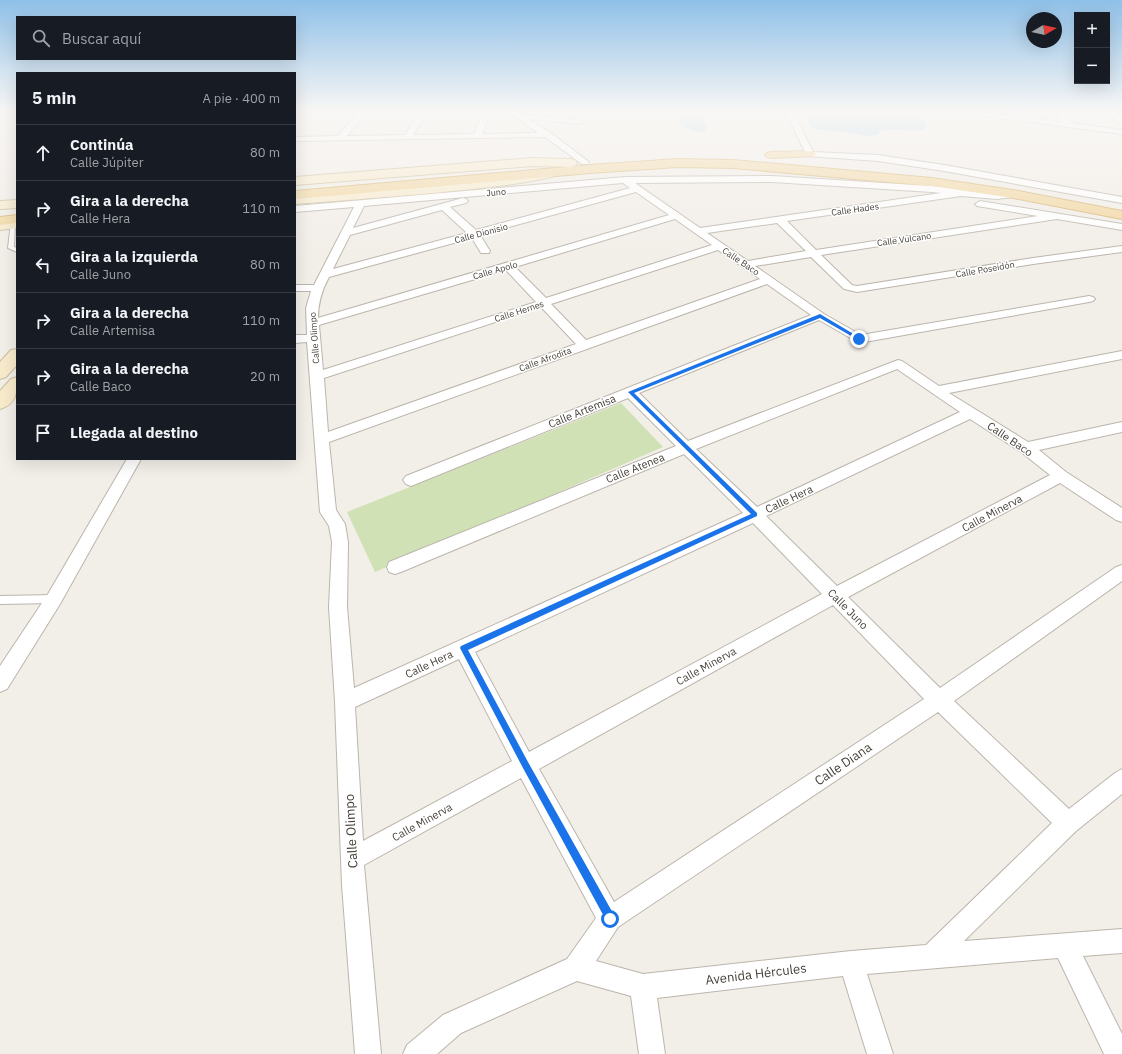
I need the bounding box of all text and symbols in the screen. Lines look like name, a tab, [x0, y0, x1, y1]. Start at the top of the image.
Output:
north arrow	[1026, 12, 1062, 48]
map controls	[1074, 12, 1110, 84]
button: +	[1074, 12, 1110, 48]
search box	[16, 16, 296, 60]
icon: search	[30, 27, 52, 49]
text: Buscar aquí	[62, 29, 141, 48]
button: −	[1074, 48, 1110, 84]
text: 5 min	[32, 87, 76, 109]
text: A pie · 400 m	[202, 90, 280, 107]
text: Continúa	[70, 135, 134, 154]
icon: ahead	[32, 142, 54, 164]
text: 80 m	[250, 144, 280, 161]
text: Calle Júpiter	[70, 154, 143, 171]
street label: Juno	[486, 186, 506, 198]
text: Gira a la derecha	[70, 191, 189, 210]
icon: right	[32, 198, 54, 220]
text: 110 m	[242, 200, 280, 217]
street label: Calle Hades	[830, 200, 880, 218]
text: Calle Hera	[70, 210, 130, 227]
street label: Calle Dionisio	[453, 221, 509, 245]
street label: Calle Vulcano	[876, 230, 932, 248]
street label: Calle Baco	[720, 245, 762, 277]
text: Gira a la izquierda	[70, 247, 198, 266]
icon: left	[32, 254, 54, 276]
text: 80 m	[250, 256, 280, 273]
street label: Calle Apolo	[471, 258, 519, 282]
street label: Calle Poseidón	[955, 258, 1015, 280]
text: Calle Juno	[70, 266, 131, 283]
street label: Calle Hernes	[493, 298, 545, 324]
text: Gira a la derecha	[70, 303, 189, 322]
icon: right	[32, 310, 54, 332]
text: 110 m	[242, 312, 280, 329]
street label: Calle Olimpo	[307, 312, 321, 364]
text: Calle Artemisa	[70, 322, 155, 339]
route end	[850, 330, 868, 348]
street label: Calle Afrodita	[517, 344, 573, 374]
text: Gira a la derecha	[70, 359, 189, 378]
icon: right	[32, 366, 54, 388]
text: 20 m	[250, 368, 280, 385]
text: Calle Baco	[70, 378, 131, 395]
street label: Calle Artemisa	[546, 391, 618, 431]
street label: Calle Baco	[985, 419, 1035, 459]
icon: arrive	[32, 422, 54, 444]
text: Llegada al destino	[70, 423, 198, 442]
street label: Calle Atenea	[603, 450, 667, 486]
street label: Calle Hera	[763, 482, 815, 516]
street label: Calle Minerva	[959, 491, 1025, 535]
street label: Calle Juno	[825, 586, 871, 632]
street label: Calle Minerva	[673, 644, 739, 688]
street label: Calle Hera	[403, 647, 455, 681]
street label: Calle Diana	[811, 739, 875, 789]
street label: Calle Olimpo	[341, 793, 361, 869]
street label: Calle Minerva	[389, 800, 455, 844]
route start	[601, 910, 619, 928]
street label: Avenida Hércules	[705, 959, 807, 989]

